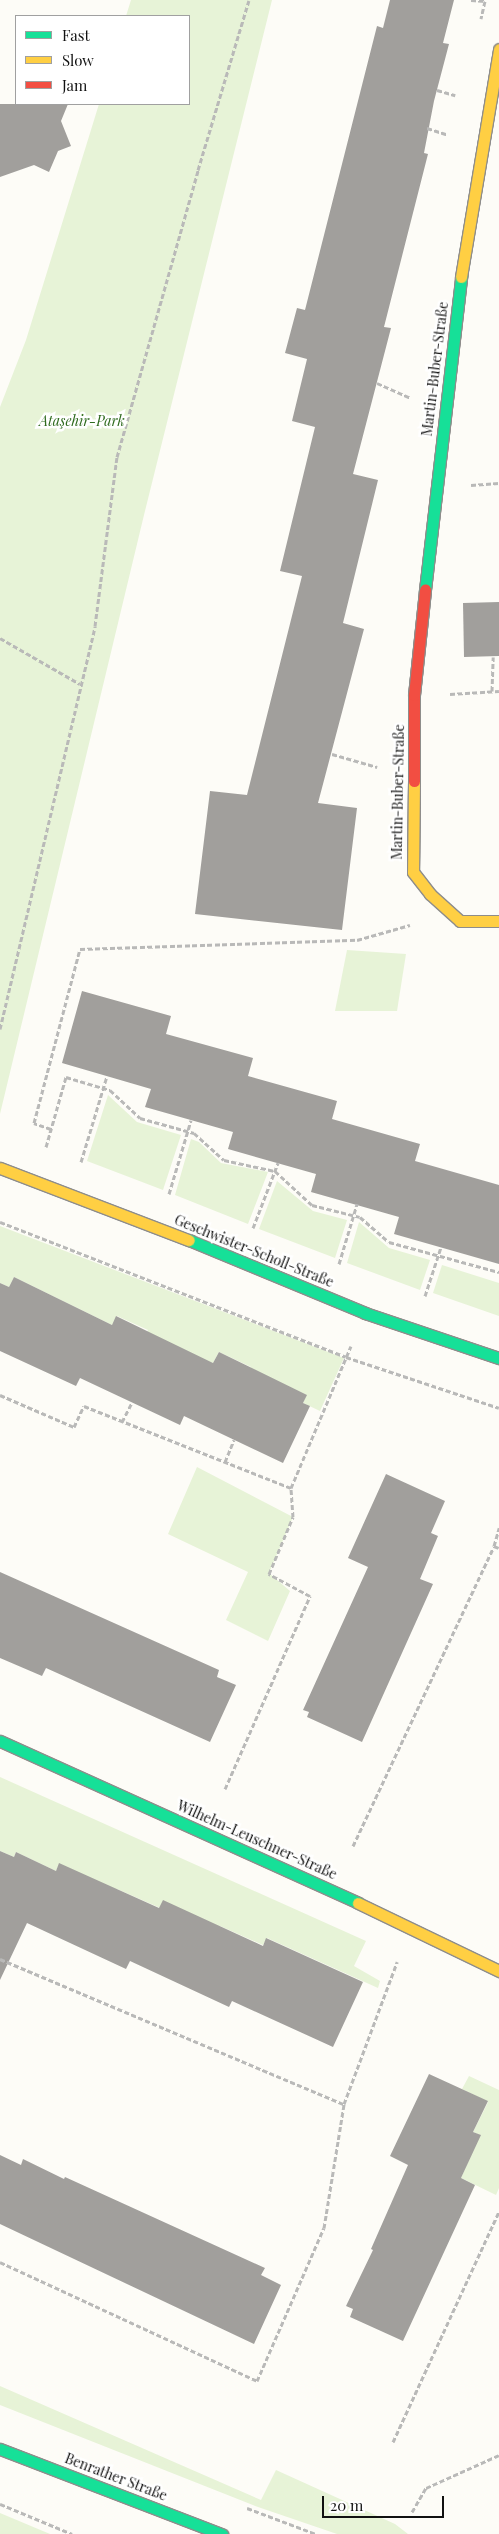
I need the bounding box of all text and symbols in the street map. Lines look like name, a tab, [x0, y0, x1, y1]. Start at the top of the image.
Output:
legend	[15, 15, 190, 105]
text: Fast	[62, 25, 90, 45]
text: Slow	[62, 50, 94, 70]
text: Jam	[62, 75, 87, 95]
street label: Martin-Buber-Straße	[418, 301, 452, 437]
park label: Ataşehir-Park	[39, 413, 125, 429]
street label: Martin-Buber-Straße	[388, 724, 408, 860]
street label: Geschwister-Scholl-Straße	[172, 1211, 336, 1291]
street label: Wilhelm-Leuschner-Straße	[175, 1797, 339, 1883]
street label: Benrather Straße	[62, 2450, 170, 2504]
scale bar	[324, 2486, 446, 2518]
text: 20 m	[330, 2495, 363, 2515]

